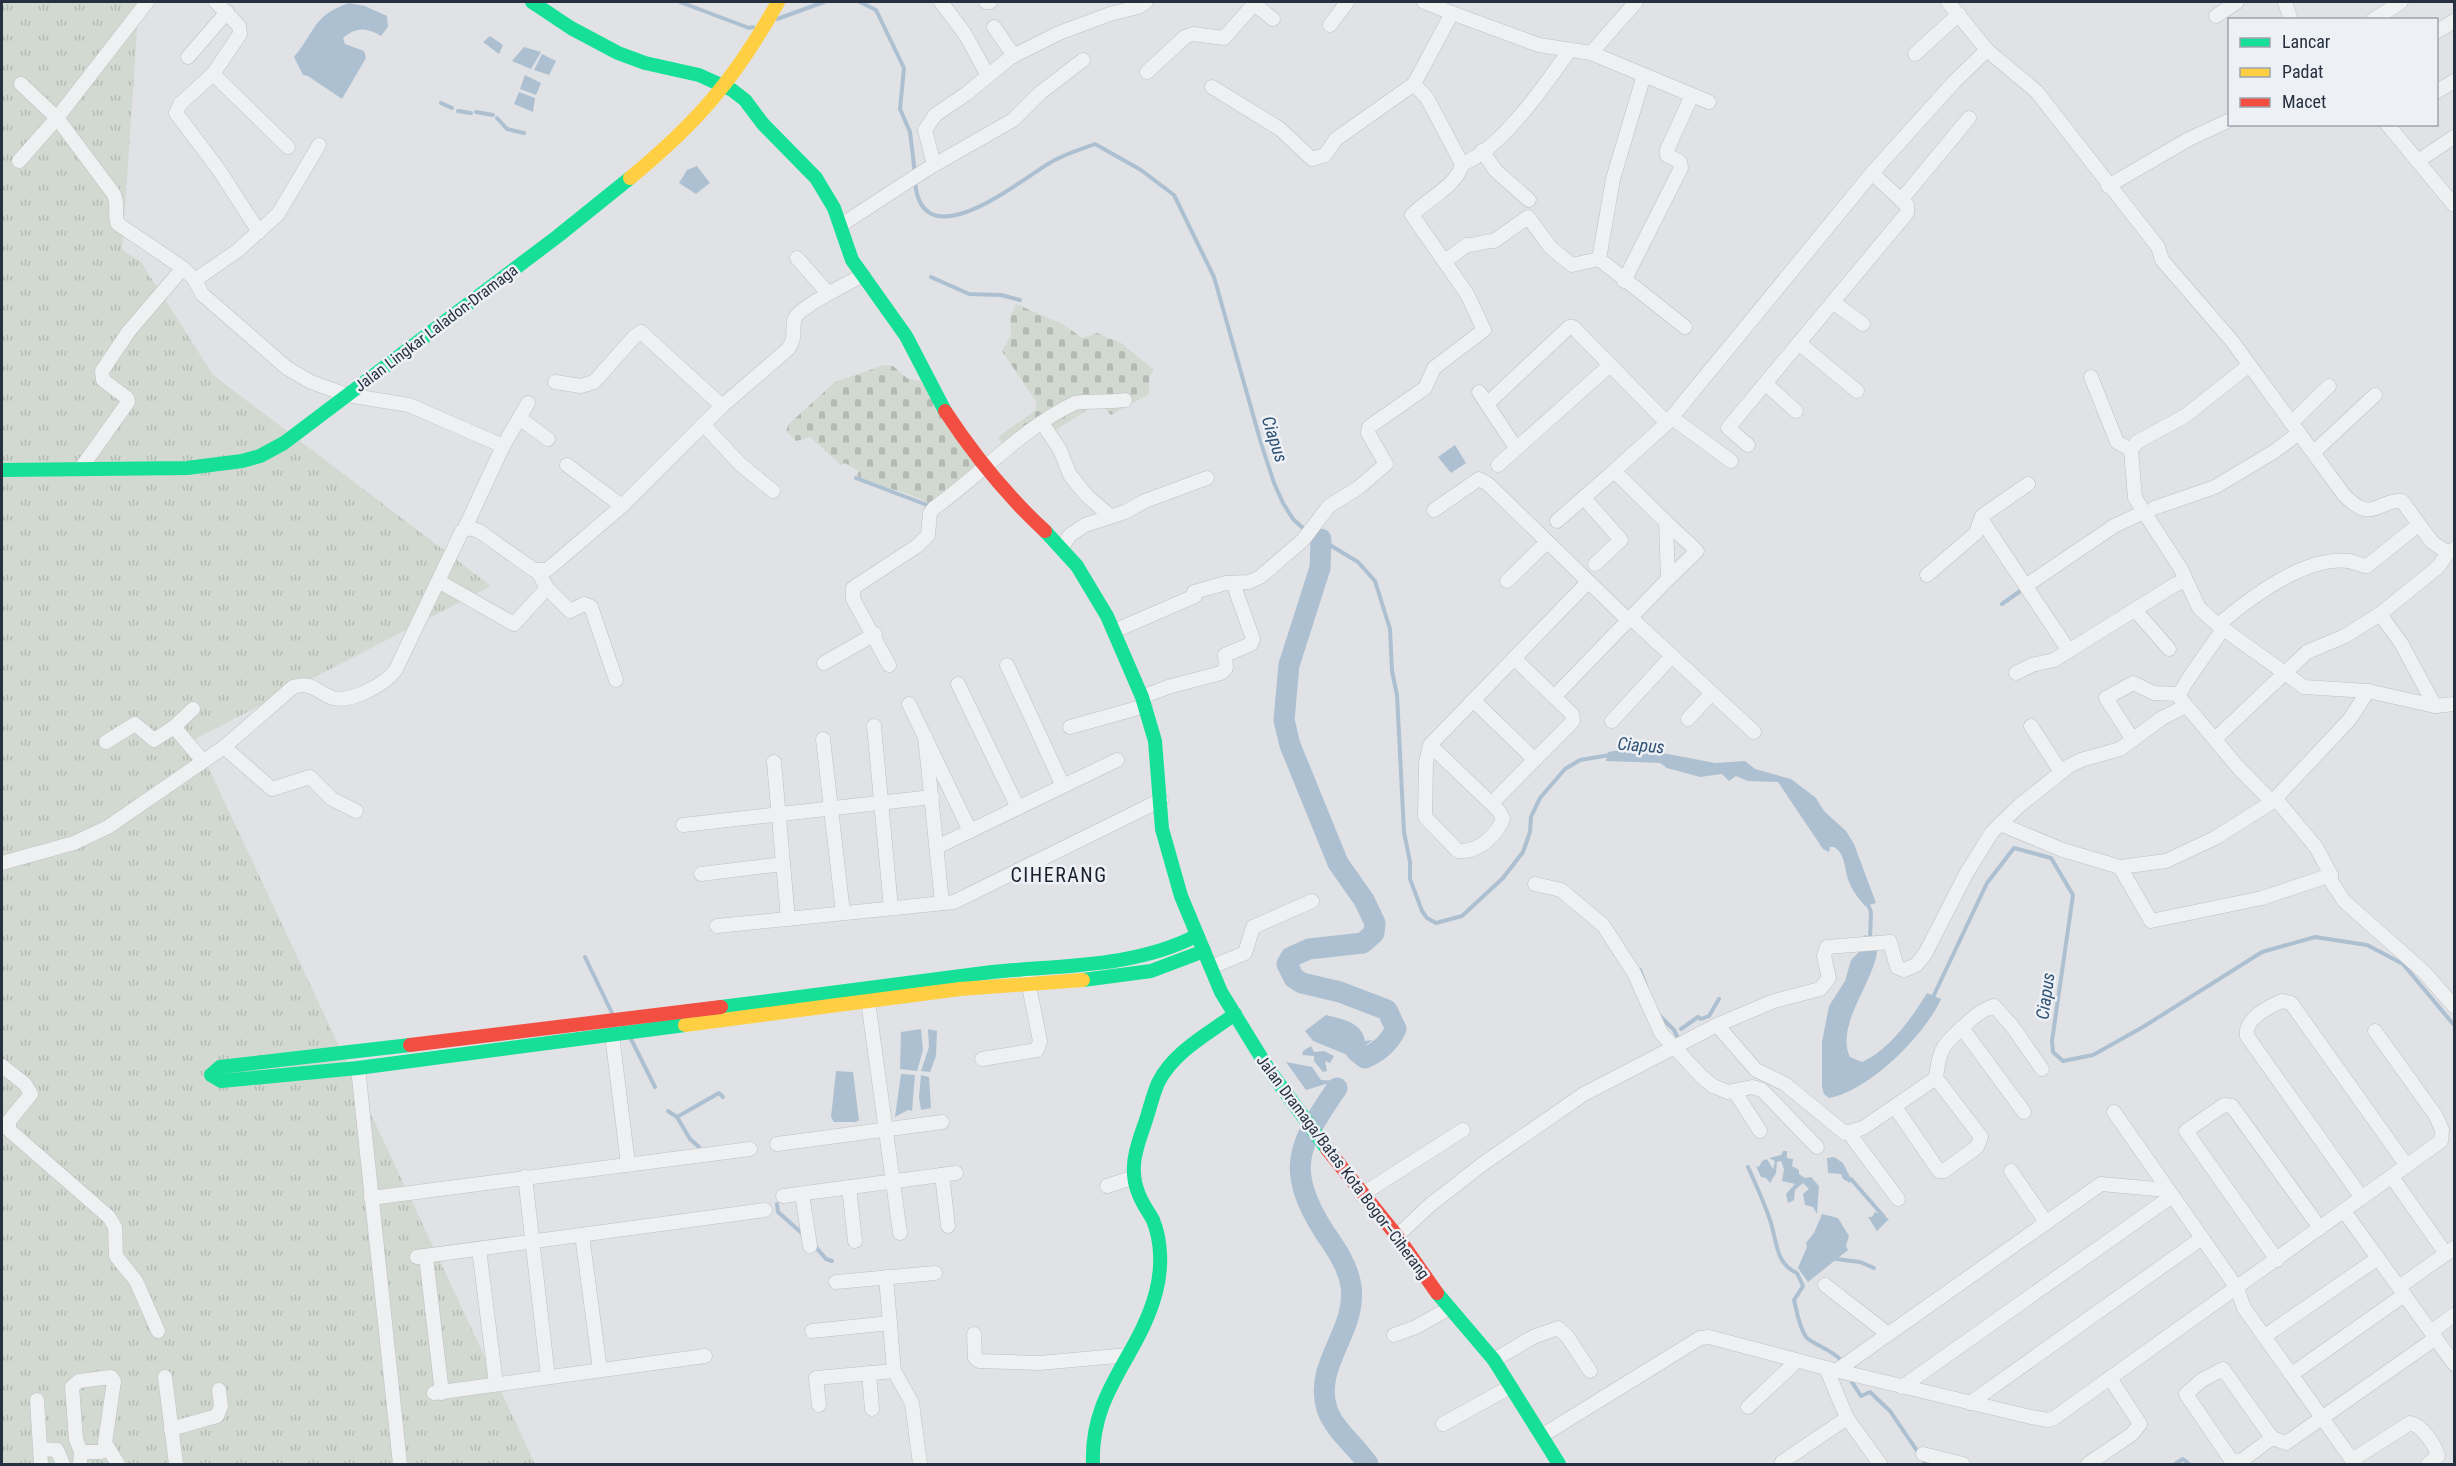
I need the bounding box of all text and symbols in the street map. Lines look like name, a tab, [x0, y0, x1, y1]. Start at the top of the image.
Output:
legend	[2228, 18, 2438, 126]
text: Lancar	[2282, 31, 2331, 52]
text: Padat	[2282, 61, 2323, 82]
text: Macet	[2282, 91, 2326, 112]
street label: Jalan Lingkar Laladon-Dramaga	[351, 260, 521, 396]
water label: Ciapus	[1258, 413, 1292, 465]
water label: Ciapus	[1617, 732, 1665, 758]
district label: CIHERANG	[1010, 863, 1108, 887]
water label: Ciapus	[2031, 971, 2059, 1021]
street label: Jalan Dramaga/Batas Kota Bogor–Ciherang	[1252, 1051, 1434, 1283]

